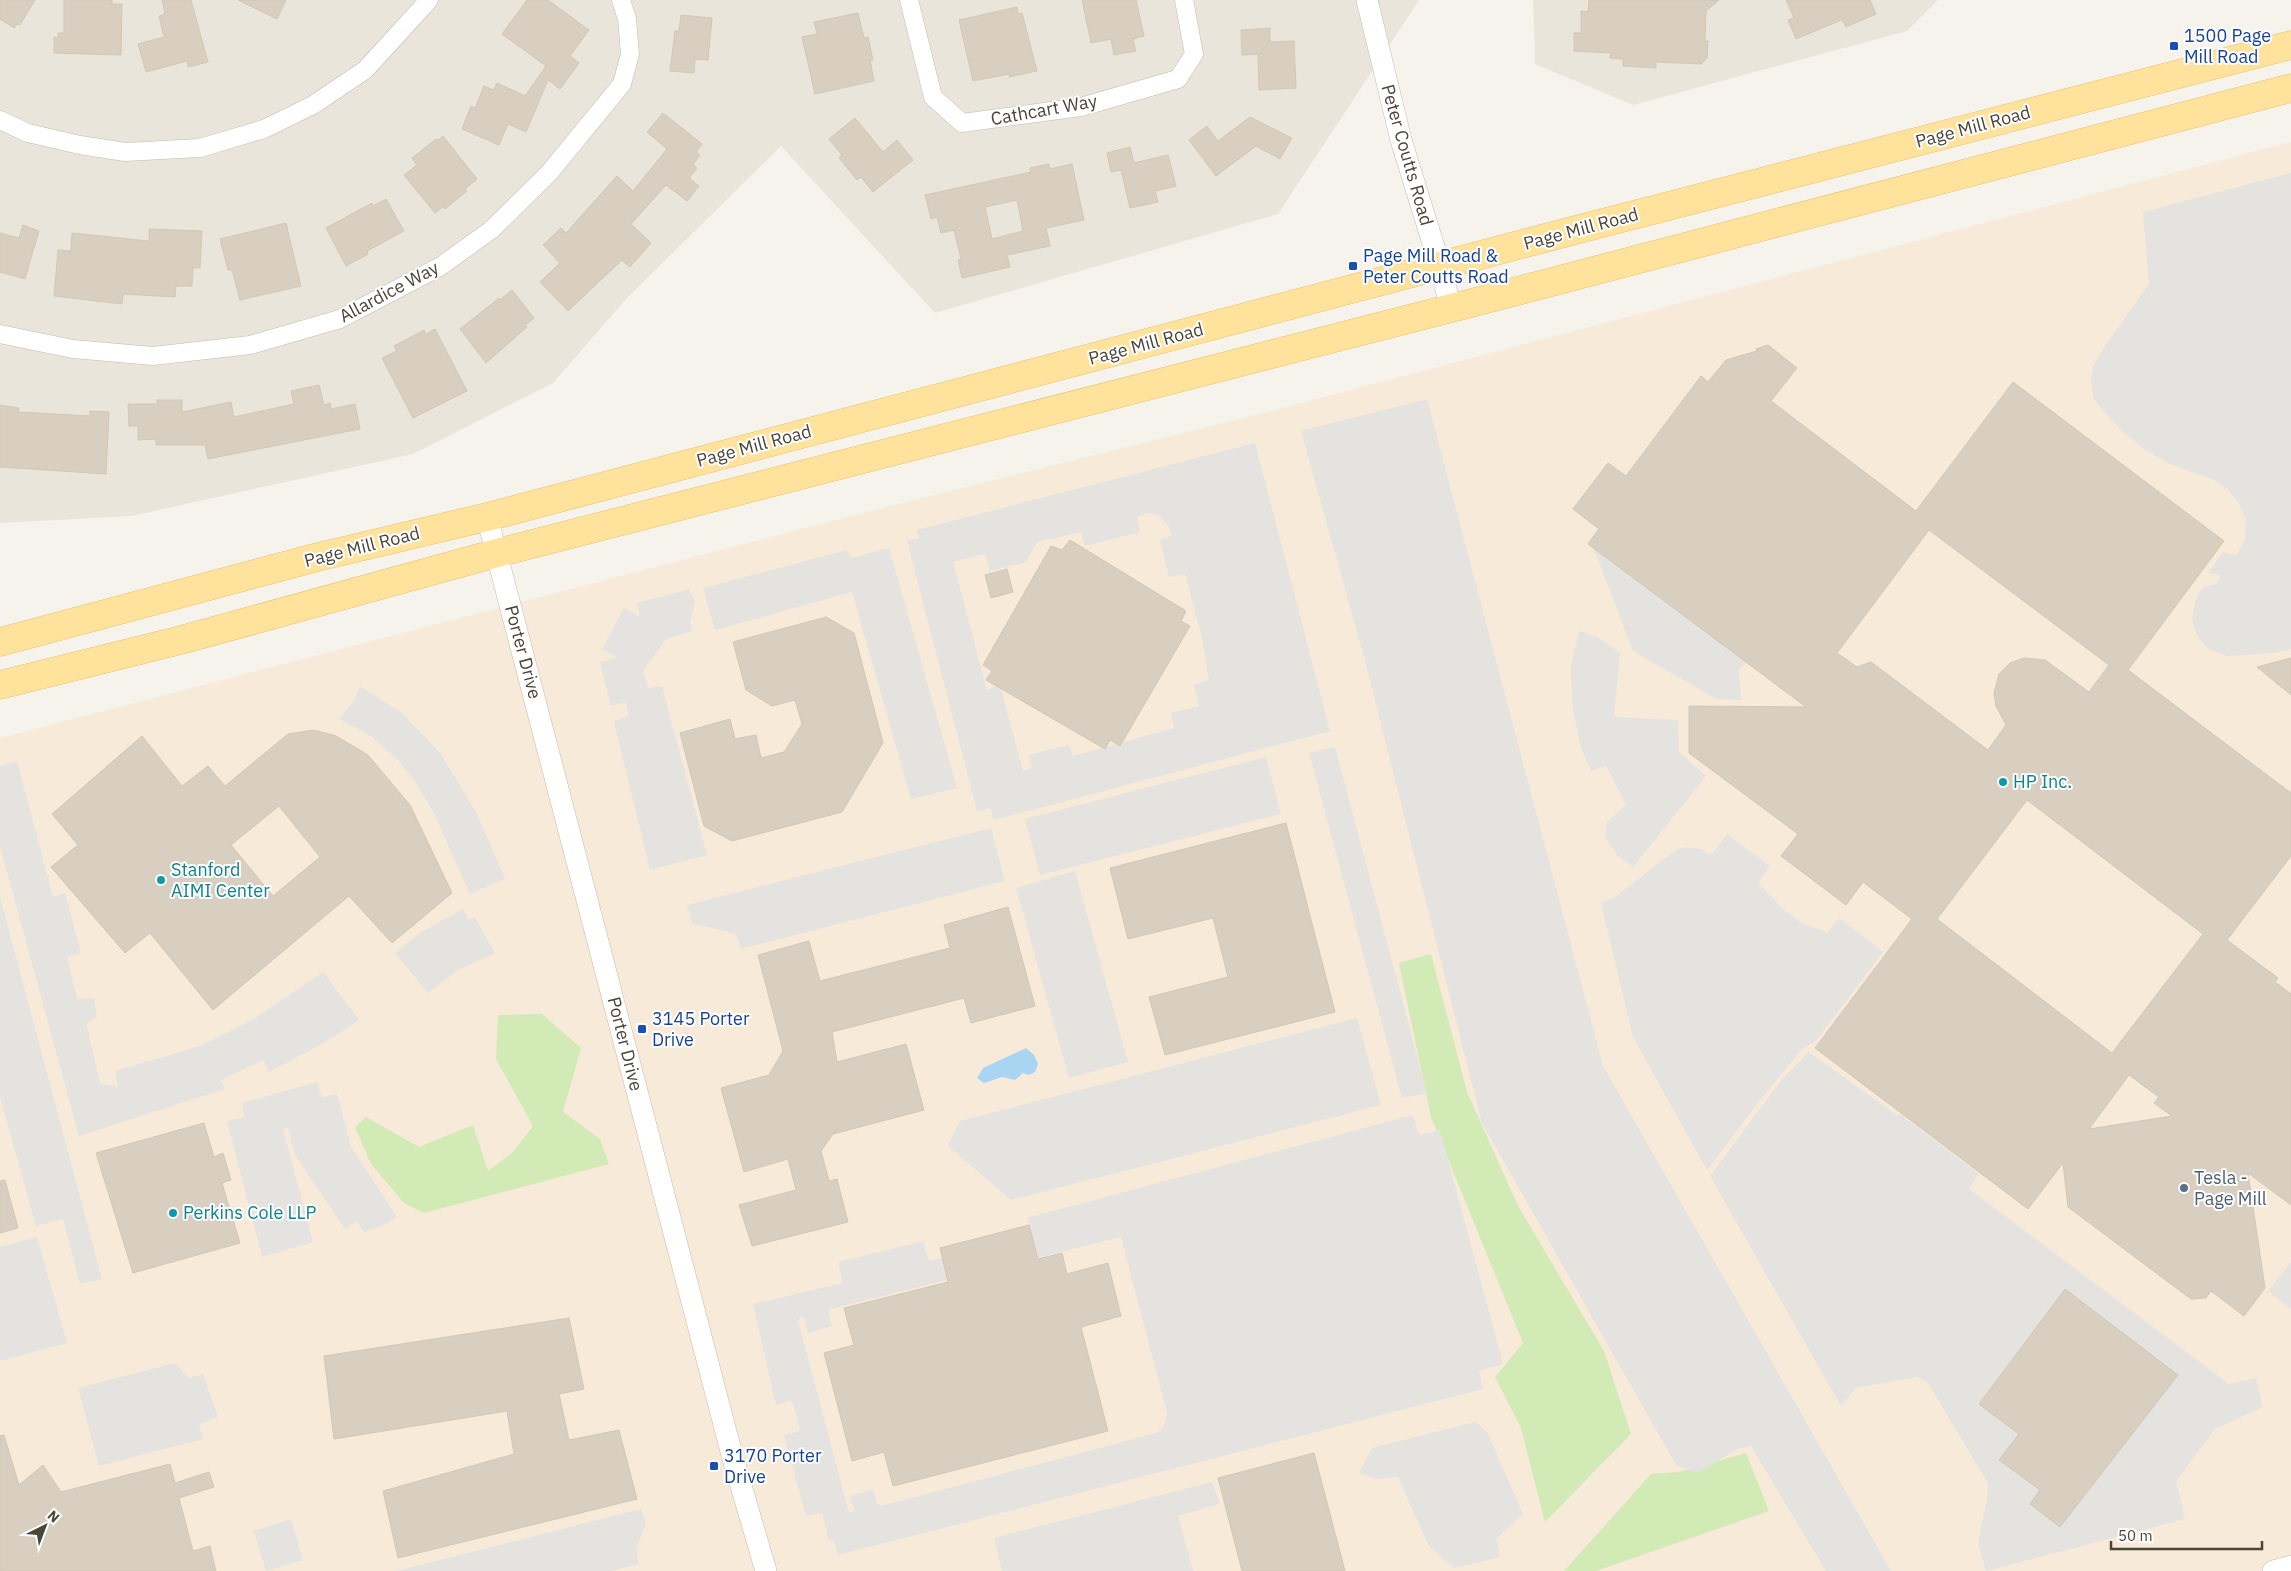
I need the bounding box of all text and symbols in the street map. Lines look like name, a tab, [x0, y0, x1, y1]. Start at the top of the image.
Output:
place label: 1500 Page Mill Road	[2184, 24, 2271, 68]
marker: 1500 Page Mill Road	[2168, 40, 2180, 52]
street label: Peter Coutts Road	[1376, 82, 1439, 228]
street label: Cathcart Way	[989, 89, 1099, 130]
street label: Page Mill Road	[1913, 100, 2033, 153]
street label: Page Mill Road	[1521, 202, 1641, 255]
place label: Page Mill Road & Peter Coutts Road	[1363, 244, 1509, 288]
street label: Allardice Way	[335, 256, 443, 327]
marker: Page Mill Road & Peter Coutts Road	[1347, 260, 1359, 272]
street label: Page Mill Road	[1086, 317, 1206, 370]
street label: Page Mill Road	[694, 419, 814, 472]
street label: Page Mill Road	[302, 521, 422, 572]
street label: Porter Drive	[500, 602, 547, 701]
place label: HP Inc.	[2013, 770, 2072, 793]
marker: HP Inc.	[1997, 776, 2009, 788]
place label: Stanford AIMI Center	[171, 858, 270, 902]
marker: Stanford AIMI Center	[155, 874, 167, 886]
street label: Porter Drive	[603, 994, 648, 1093]
place label: 3145 Porter Drive	[652, 1007, 750, 1051]
marker: 3145 Porter Drive	[636, 1023, 648, 1035]
place label: Tesla - Page Mill	[2194, 1166, 2267, 1210]
marker: Tesla - Page Mill	[2178, 1182, 2190, 1194]
place label: Perkins Cole LLP	[183, 1201, 317, 1224]
marker: Perkins Cole LLP	[167, 1207, 179, 1219]
place label: 3170 Porter Drive	[724, 1444, 822, 1488]
marker: 3170 Porter Drive	[708, 1460, 720, 1472]
north arrow	[20, 1501, 70, 1551]
text: N	[44, 1506, 63, 1526]
scale bar	[2111, 1518, 2262, 1550]
text: 50 m	[2118, 1526, 2153, 1545]

